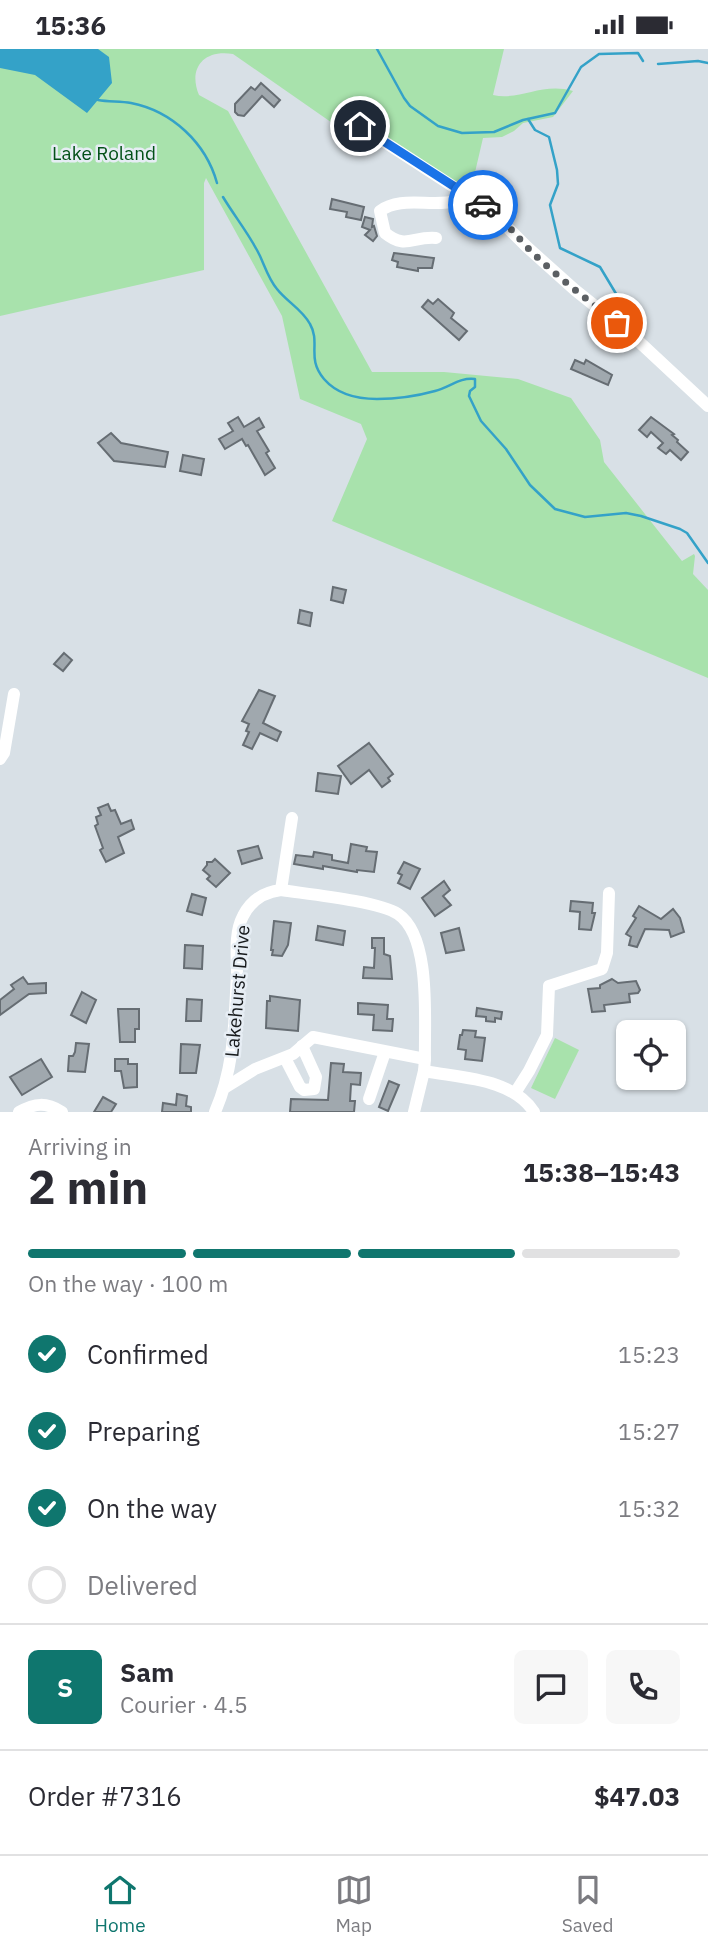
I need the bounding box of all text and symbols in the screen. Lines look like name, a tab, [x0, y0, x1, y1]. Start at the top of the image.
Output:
text: 15:36	[35, 8, 106, 42]
pin	[330, 96, 390, 156]
icon: home	[341, 107, 379, 145]
park label: Lake Roland	[52, 141, 156, 165]
courier	[448, 170, 518, 240]
icon: car	[464, 186, 502, 224]
pin	[587, 293, 647, 353]
icon: bag	[598, 304, 636, 342]
street label: Lakehurst Drive	[219, 924, 255, 1058]
map controls	[616, 1020, 686, 1090]
button: locate	[616, 1020, 686, 1090]
text: Arriving in	[28, 1131, 132, 1161]
text: 15:38–15:43	[523, 1155, 680, 1189]
text: 2 min	[28, 1157, 148, 1217]
text: On the way · 100 m	[28, 1268, 228, 1298]
icon: check	[28, 1335, 66, 1373]
text: Confirmed	[87, 1337, 209, 1371]
text: 15:23	[618, 1339, 680, 1369]
icon: check	[28, 1412, 66, 1450]
text: Preparing	[87, 1414, 200, 1448]
text: 15:27	[618, 1416, 680, 1446]
icon: check	[28, 1489, 66, 1527]
text: On the way	[87, 1491, 217, 1525]
text: 15:32	[618, 1493, 680, 1523]
text: Delivered	[87, 1568, 198, 1602]
button: chat	[514, 1650, 588, 1724]
button: phone	[606, 1650, 680, 1724]
text: Sam	[120, 1655, 174, 1689]
text: S	[57, 1670, 73, 1704]
text: Courier · 4.5	[120, 1689, 248, 1719]
text: Order #7316	[28, 1779, 182, 1813]
text: $47.03	[594, 1779, 680, 1813]
tab: Home	[95, 1871, 146, 1937]
tab: Map	[335, 1871, 373, 1937]
tab: Saved	[562, 1871, 613, 1937]

